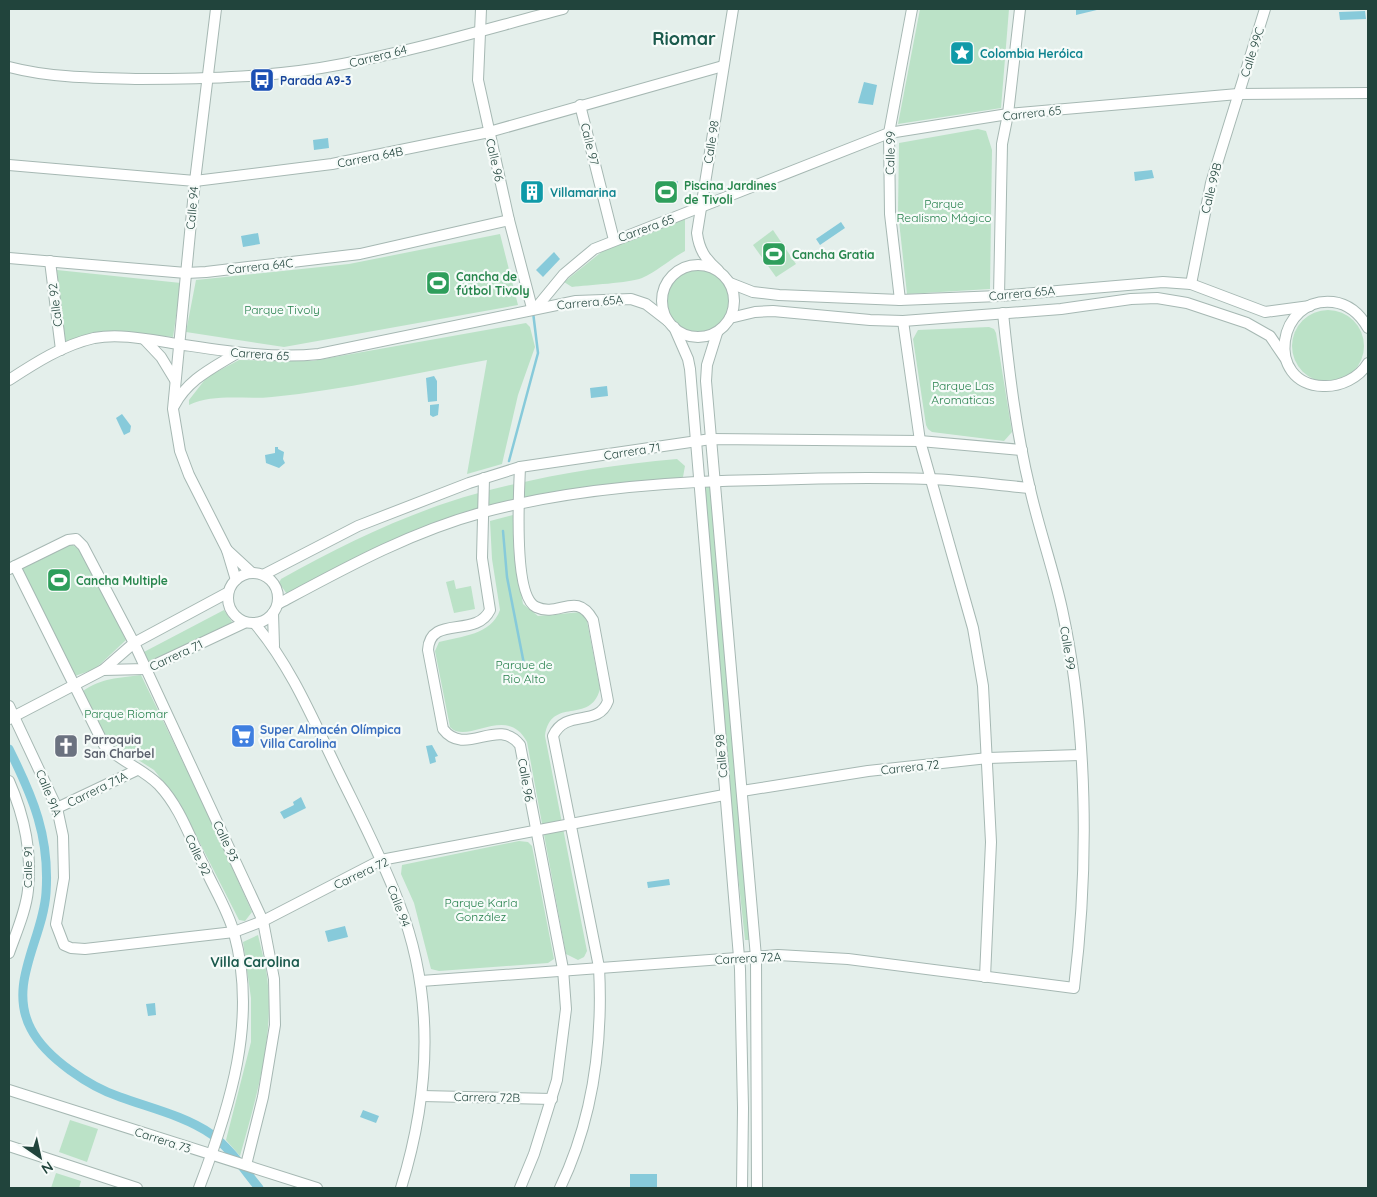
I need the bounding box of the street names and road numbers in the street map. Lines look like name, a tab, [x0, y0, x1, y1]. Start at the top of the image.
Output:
street label: Calle 99C	[1237, 25, 1267, 79]
street label: Carrera 64	[348, 42, 408, 70]
street label: Carrera 65	[1002, 102, 1062, 124]
street label: Calle 98	[700, 119, 722, 165]
street label: Calle 97	[578, 121, 602, 167]
street label: Calle 99	[882, 131, 898, 175]
street label: Calle 96	[483, 137, 507, 184]
street label: Carrera 64B	[336, 143, 404, 171]
street label: Calle 99B	[1197, 161, 1225, 215]
street label: Calle 94	[183, 186, 201, 230]
street label: Carrera 65	[616, 211, 676, 245]
street label: Carrera 64C	[226, 255, 294, 277]
street label: Calle 92	[45, 282, 65, 328]
street label: Carrera 65A	[988, 283, 1056, 303]
street label: Carrera 65A	[556, 292, 624, 312]
street label: Carrera 65	[230, 344, 290, 364]
street label: Carrera 71	[603, 439, 661, 463]
street label: Calle 99	[1057, 625, 1079, 671]
street label: Carrera 71	[147, 636, 205, 674]
street label: Calle 98	[712, 734, 730, 778]
street label: Carrera 72	[880, 756, 940, 778]
street label: Calle 96	[515, 757, 537, 803]
street label: Calle 91A	[33, 767, 65, 819]
street label: Carrera 71A	[65, 768, 130, 810]
street label: Calle 93	[210, 818, 242, 864]
street label: Calle 92	[182, 832, 214, 878]
street label: Calle 91	[20, 846, 35, 888]
street label: Carrera 72	[331, 854, 391, 892]
street label: Calle 94	[384, 883, 414, 929]
street label: Carrera 72A	[714, 949, 782, 967]
street label: Carrera 72B	[454, 1089, 521, 1105]
street label: Carrera 73	[133, 1124, 193, 1156]

